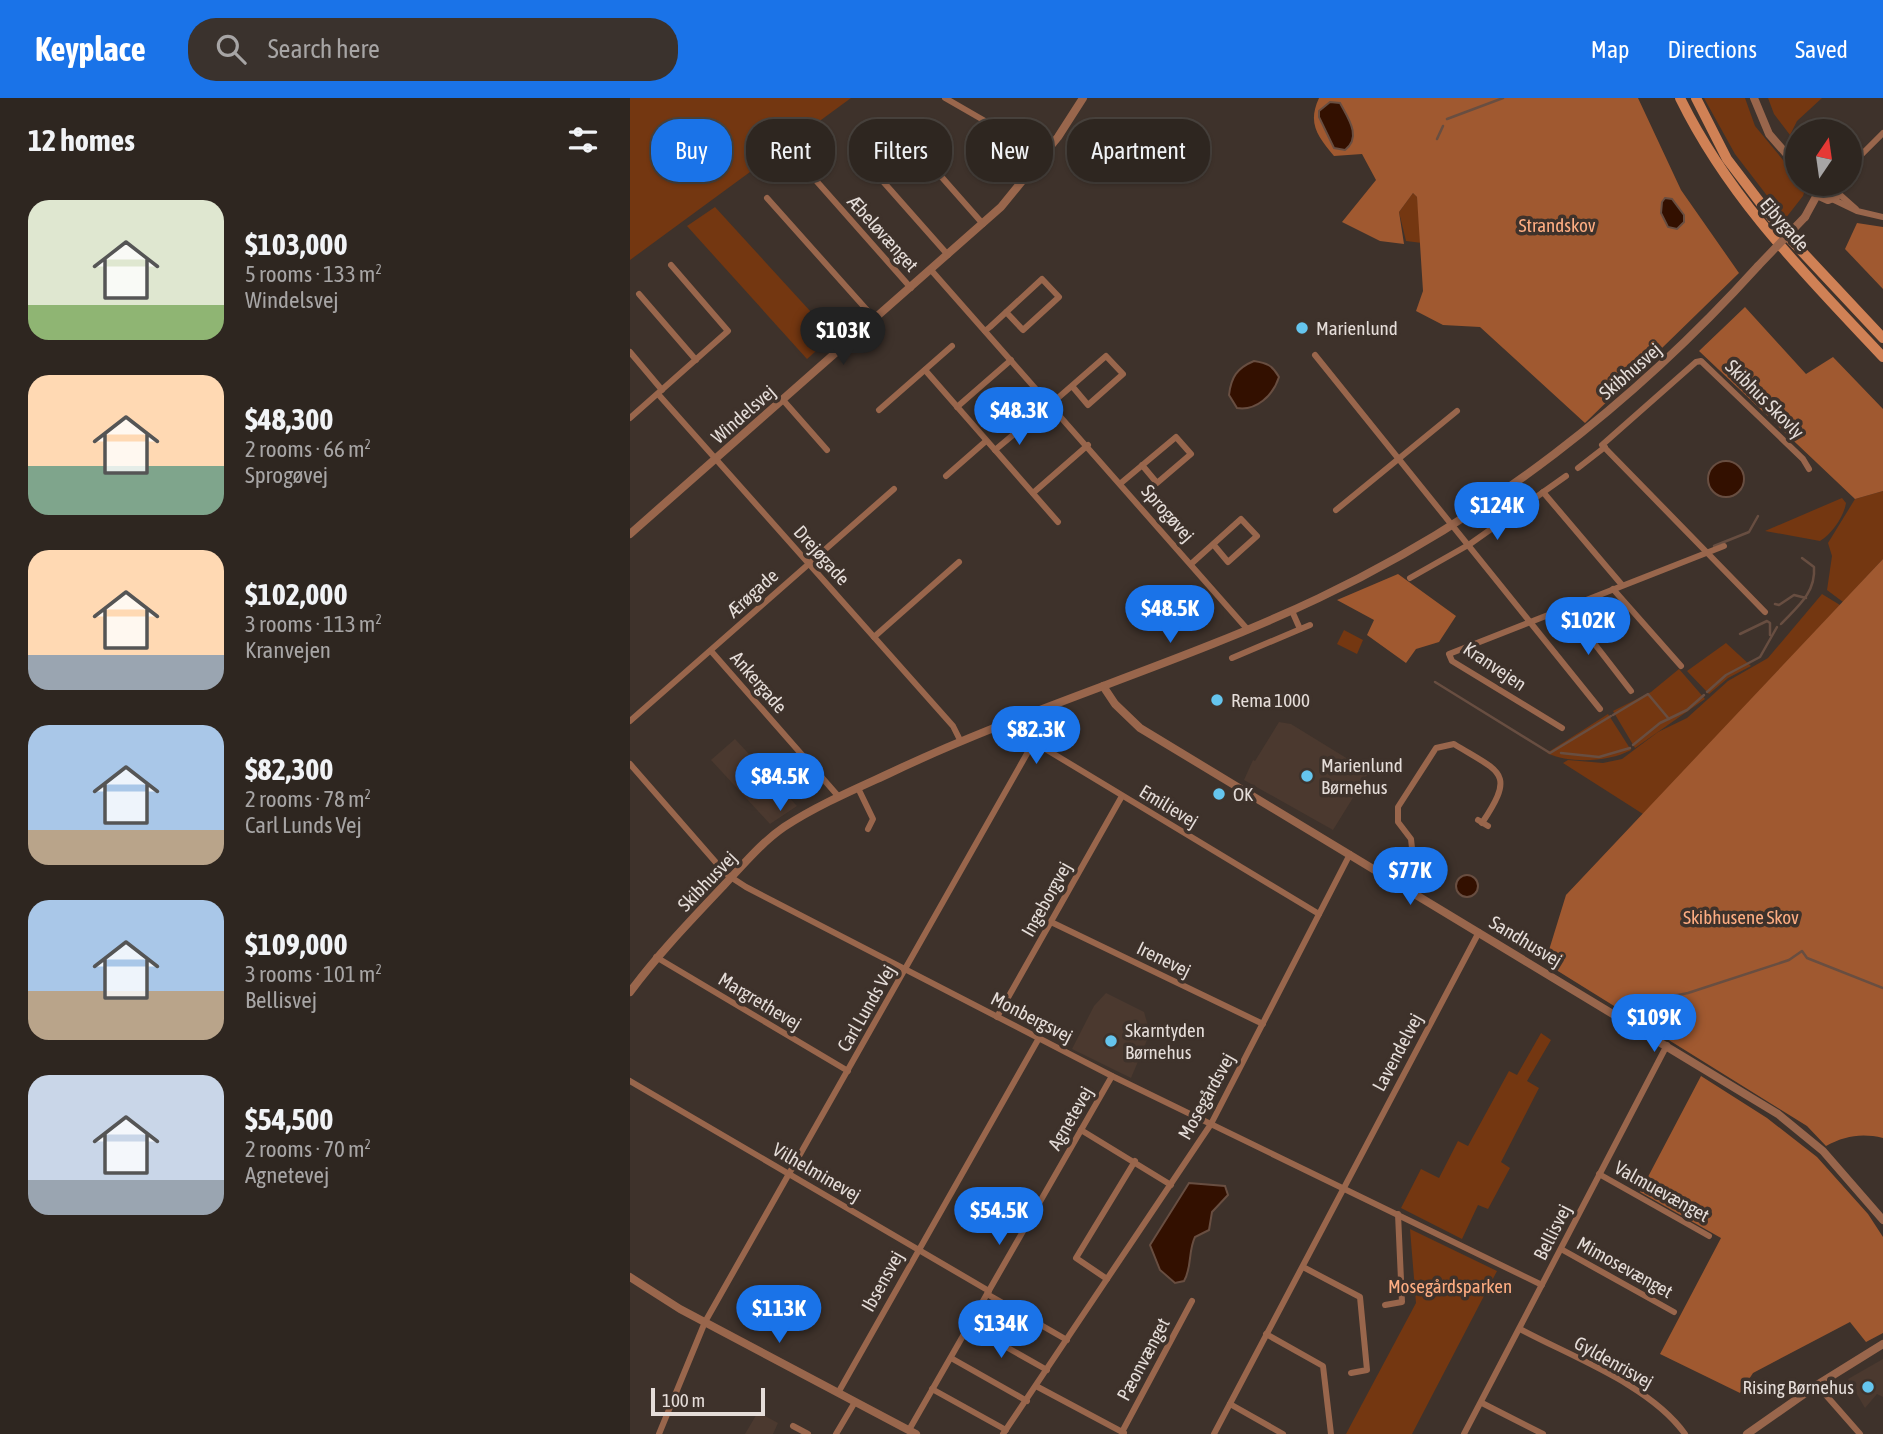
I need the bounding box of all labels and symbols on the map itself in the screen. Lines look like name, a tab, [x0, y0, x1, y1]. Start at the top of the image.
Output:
north arrow	[1785, 119, 1862, 196]
street label: Æbeløvænget	[843, 190, 923, 276]
street label: Ejbygade	[1756, 193, 1814, 255]
park label: Strandskov	[1519, 214, 1596, 236]
pin: $103K	[794, 308, 892, 367]
place label: Marienlund	[1316, 317, 1398, 339]
marker: Marienlund	[1294, 320, 1310, 336]
street label: Skibhusvej	[1595, 338, 1665, 404]
street label: Skibhus Skovly	[1721, 355, 1809, 443]
street label: Windelsvej	[707, 380, 779, 448]
pin: $48.3K	[962, 388, 1076, 447]
street label: Sprogøvej	[1137, 480, 1199, 546]
pin: $124K	[1448, 482, 1546, 542]
street label: Drejøgade	[790, 521, 854, 589]
street label: Ærøgade	[722, 564, 782, 622]
pin: $48.5K	[1113, 586, 1227, 645]
pin: $102K	[1539, 598, 1637, 657]
street label: Kranvejen	[1459, 637, 1531, 695]
street label: Ankergade	[726, 647, 792, 717]
place label: Rema 1000	[1231, 689, 1310, 711]
marker: Rema 1000	[1209, 692, 1225, 708]
pin: $82.3K	[979, 706, 1093, 766]
pin: $84.5K	[723, 754, 837, 813]
place label: Marienlund Børnehus	[1321, 754, 1403, 798]
marker: Marienlund Børnehus	[1299, 768, 1315, 784]
street label: Emilievej	[1136, 780, 1202, 832]
place label: OK	[1233, 783, 1254, 805]
marker: OK	[1211, 786, 1227, 802]
street label: Skibhusvej	[673, 846, 741, 916]
pin: $77K	[1369, 848, 1451, 907]
street label: Ingeborgvej	[1016, 858, 1076, 940]
park label: Skibhusene Skov	[1683, 906, 1799, 928]
street label: Sandhusvej	[1486, 911, 1566, 971]
street label: Irenevej	[1133, 937, 1195, 981]
street label: Carl Lunds Vej	[832, 961, 900, 1055]
street label: Margrethevej	[715, 968, 805, 1034]
street label: Monbergsvej	[987, 987, 1077, 1047]
pin: $109K	[1605, 995, 1703, 1054]
street label: Lavendelvej	[1367, 1009, 1427, 1095]
place label: Skarntyden Børnehus	[1125, 1019, 1205, 1063]
marker: Skarntyden Børnehus	[1103, 1033, 1119, 1049]
street label: Mosegårdsvej	[1173, 1049, 1239, 1143]
street label: Agnetevej	[1043, 1082, 1097, 1154]
street label: Vilhelminevej	[769, 1138, 865, 1206]
street label: Valmuevænget	[1611, 1156, 1713, 1226]
pin: $54.5K	[942, 1188, 1056, 1247]
street label: Bellisvej	[1529, 1201, 1575, 1263]
street label: Mimosevænget	[1573, 1232, 1677, 1302]
street label: Ibsensvej	[856, 1247, 908, 1315]
park label: Mosegårdsparken	[1388, 1275, 1512, 1297]
pin: $113K	[730, 1286, 828, 1345]
pin: $134K	[952, 1300, 1050, 1360]
street label: Pæonvænget	[1112, 1314, 1174, 1404]
street label: Gyldenrisvej	[1571, 1331, 1657, 1393]
place label: Rising Børnehus	[1743, 1376, 1854, 1398]
marker: Rising Børnehus	[1860, 1379, 1876, 1395]
scale bar	[651, 1385, 765, 1417]

